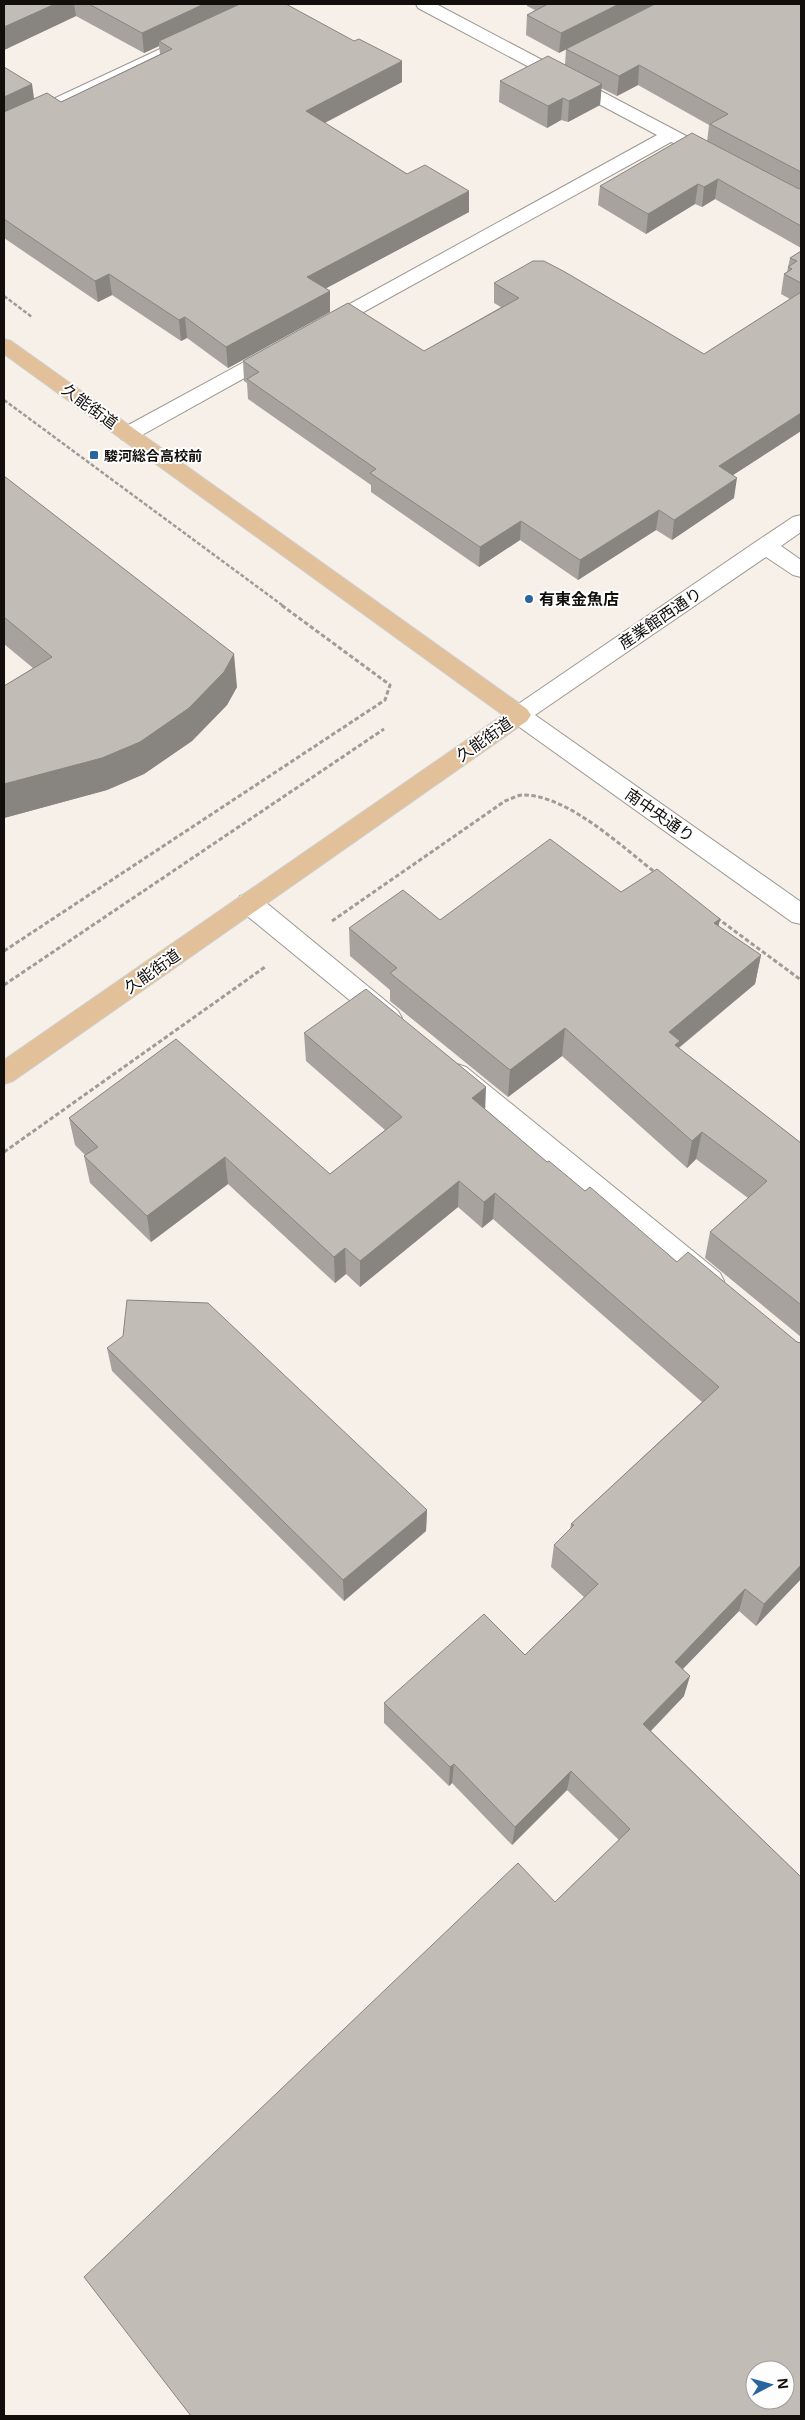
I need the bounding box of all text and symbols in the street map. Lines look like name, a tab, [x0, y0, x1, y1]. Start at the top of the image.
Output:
street label: 久能街道	[58, 378, 122, 434]
place label: 駿河総合高校前	[104, 446, 202, 465]
marker: 駿河総合高校前	[88, 449, 100, 461]
street label: 産業館西通り	[614, 582, 706, 654]
place label: 有東金魚店	[539, 588, 619, 610]
marker: 有東金魚店	[523, 593, 535, 605]
street label: 久能街道	[451, 712, 517, 766]
street label: 南中央通り	[621, 783, 699, 847]
street label: 久能街道	[119, 944, 185, 998]
north arrow	[745, 2360, 795, 2410]
text: N	[773, 2377, 793, 2390]

